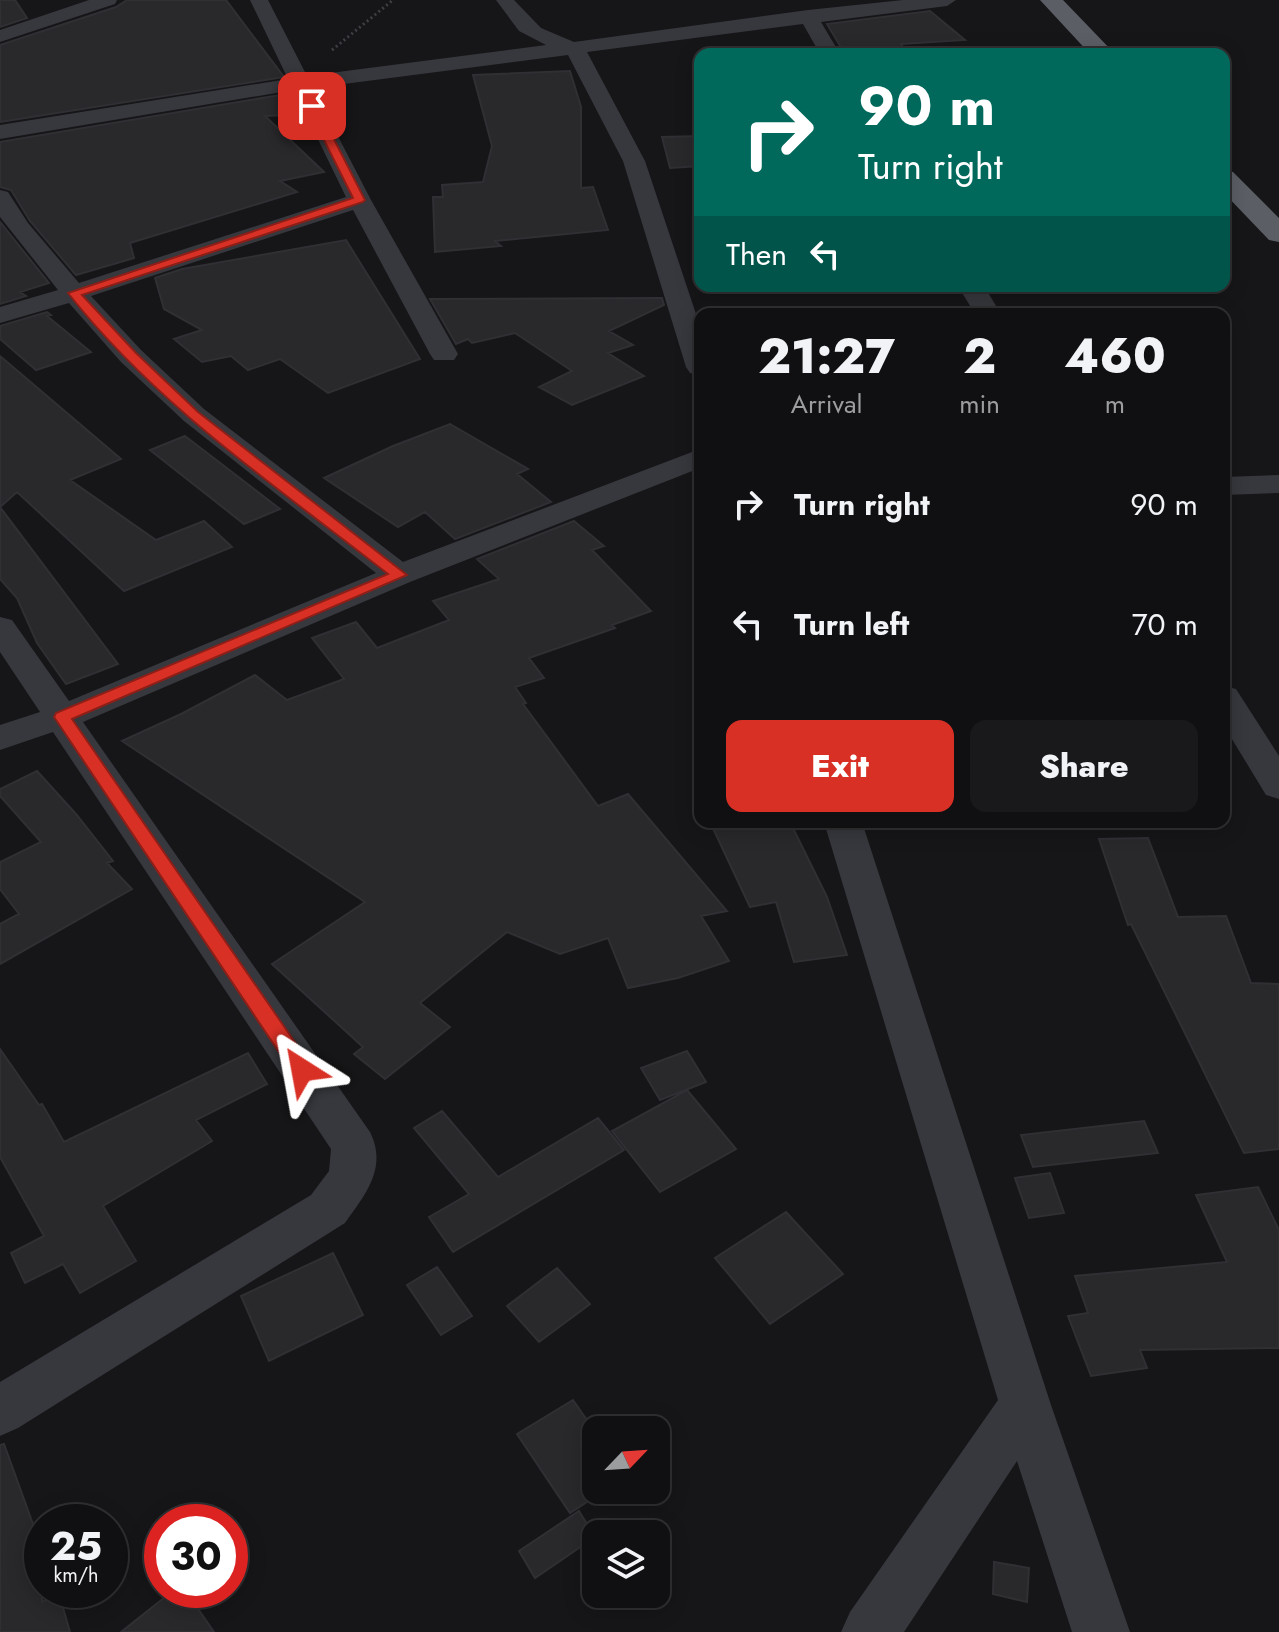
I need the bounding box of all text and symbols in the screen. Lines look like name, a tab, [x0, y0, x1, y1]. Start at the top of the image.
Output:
text: 90 m	[858, 65, 995, 146]
pin	[278, 72, 346, 140]
icon: right	[726, 80, 830, 184]
icon: arrive	[290, 84, 334, 128]
text: Turn right	[858, 140, 1003, 192]
icon: left	[803, 232, 847, 276]
text: Then	[726, 233, 787, 276]
text: 21:27	[758, 322, 895, 391]
text: 2	[963, 322, 996, 391]
text: 460	[1064, 322, 1166, 391]
text: Arrival	[791, 385, 862, 423]
text: min	[959, 385, 1000, 423]
text: m	[1105, 385, 1125, 423]
icon: right	[726, 482, 770, 526]
text: Turn right	[794, 483, 930, 526]
text: 90 m	[1130, 483, 1198, 526]
icon: left	[726, 602, 770, 646]
text: Turn left	[794, 603, 909, 646]
text: 70 m	[1132, 603, 1198, 646]
button: Exit	[726, 720, 954, 812]
button: Share	[970, 720, 1198, 812]
position arrow	[260, 1028, 344, 1112]
north arrow	[582, 1416, 670, 1504]
map controls	[582, 1416, 670, 1608]
speed limit sign: 30	[144, 1504, 248, 1608]
text: 25	[50, 1517, 102, 1575]
button: layers	[582, 1520, 670, 1608]
text: km/h	[53, 1561, 99, 1590]

